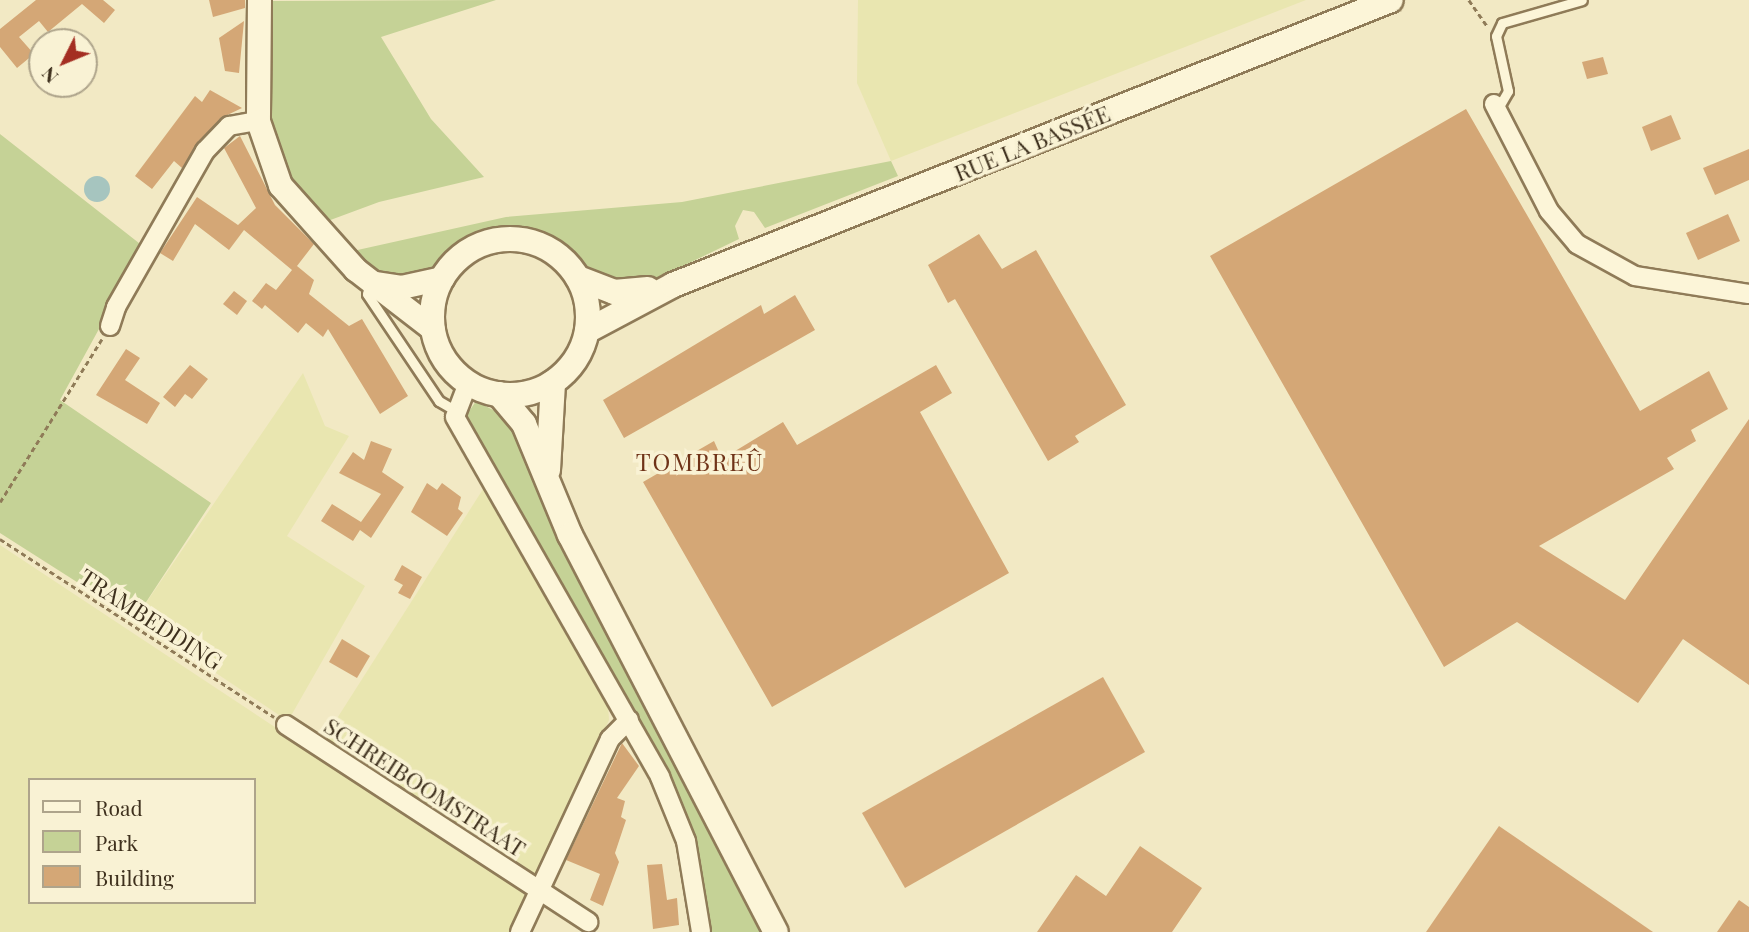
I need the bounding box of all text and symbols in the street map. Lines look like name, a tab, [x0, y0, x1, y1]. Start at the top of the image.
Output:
north arrow	[28, 28, 98, 98]
text: N	[35, 62, 63, 90]
street label: RUE LA BASSÉE	[950, 99, 1114, 187]
district label: TOMBREÛ	[637, 448, 763, 476]
street label: TRAMBEDDING	[75, 563, 227, 675]
street label: SCHREIBOOMSTRAAT	[319, 712, 531, 862]
legend	[28, 778, 256, 904]
text: Road	[95, 793, 143, 821]
text: Park	[95, 828, 138, 856]
text: Building	[95, 863, 174, 891]

